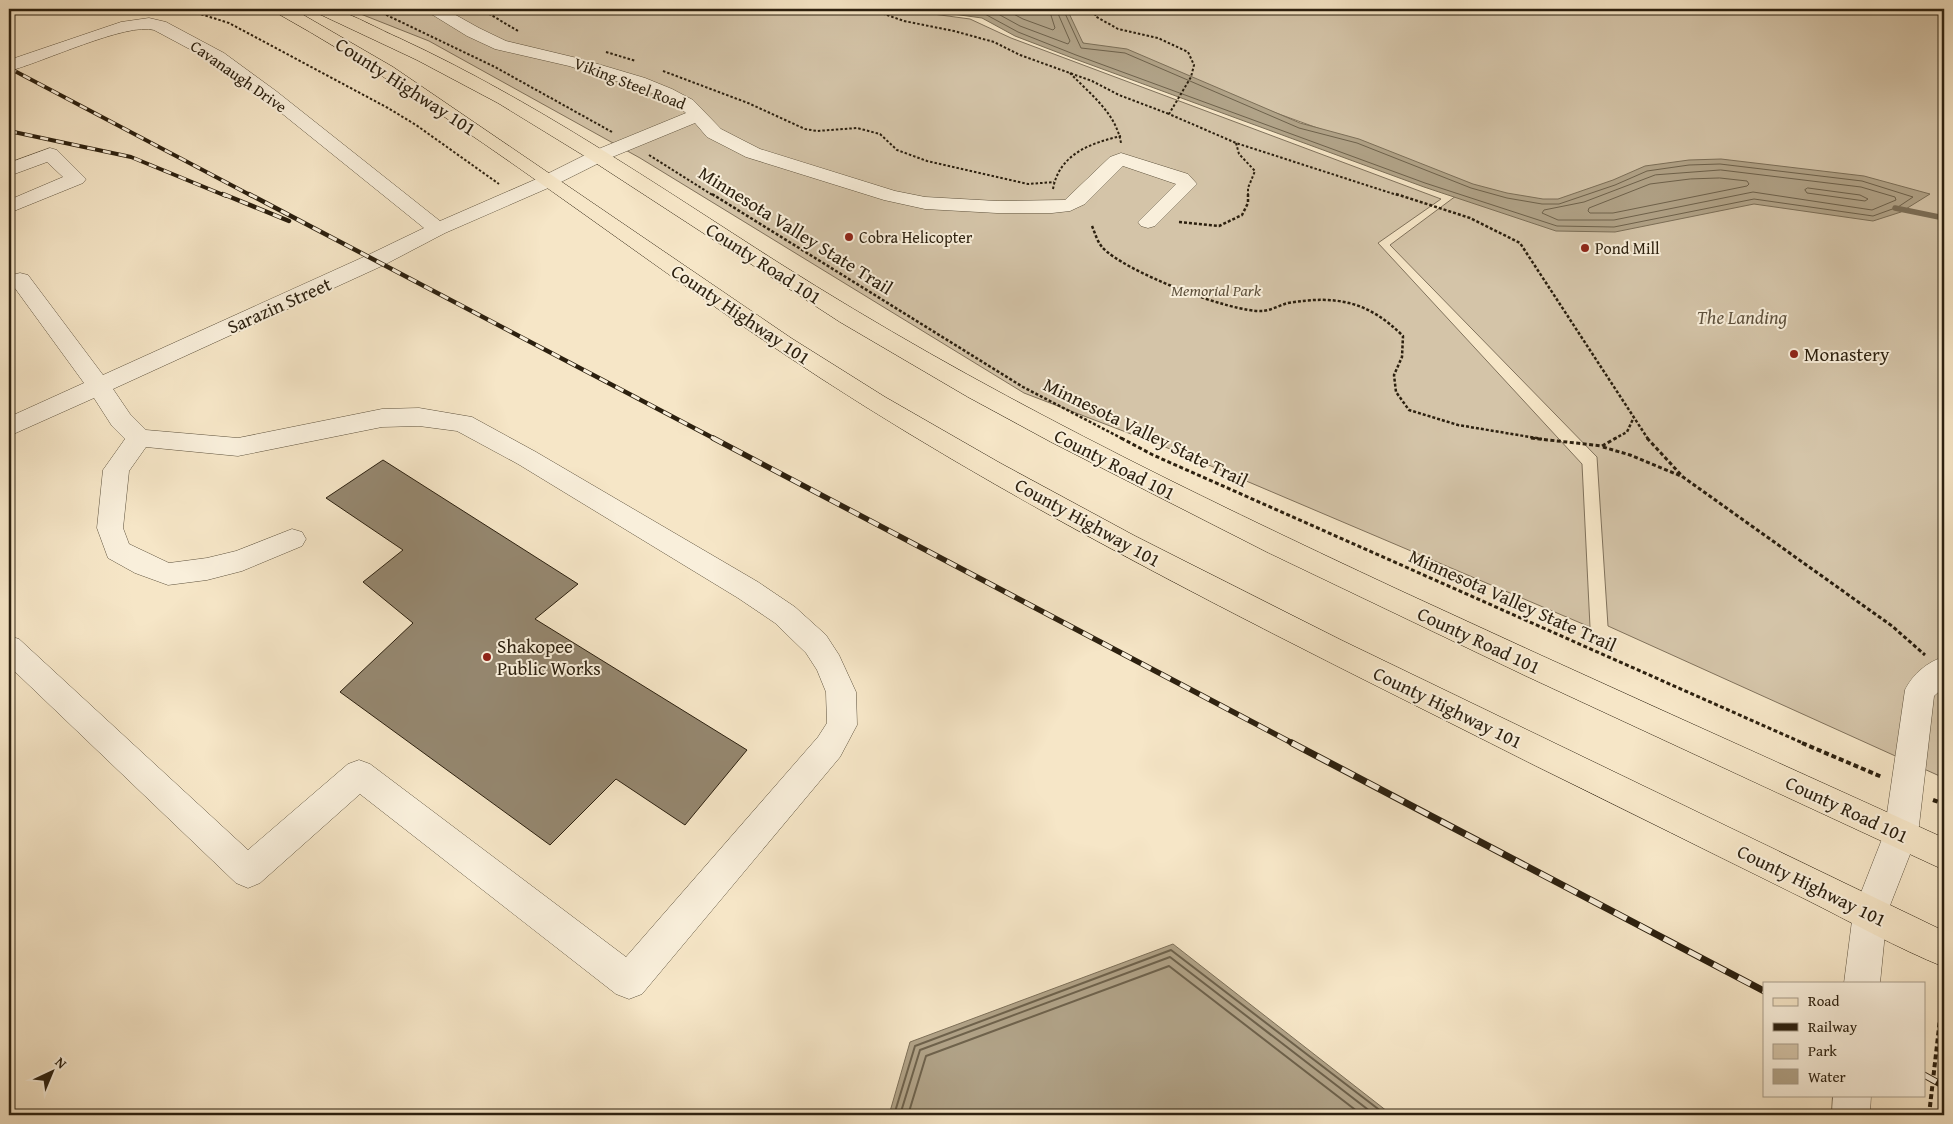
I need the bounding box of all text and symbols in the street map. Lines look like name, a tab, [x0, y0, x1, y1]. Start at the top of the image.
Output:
street label: County Highway 101	[330, 30, 482, 142]
street label: Cavanaugh Drive	[186, 34, 292, 118]
street label: Viking Steel Road	[571, 51, 690, 116]
street label: Minnesota Valley State Trail	[693, 159, 899, 301]
street label: County Road 101	[701, 215, 827, 311]
place label: Cobra Helicopter	[859, 225, 973, 249]
marker: Cobra Helicopter	[843, 231, 855, 243]
place label: Pond Mill	[1595, 236, 1660, 260]
marker: Pond Mill	[1579, 242, 1591, 254]
street label: County Highway 101	[666, 257, 816, 371]
street label: Sarazin Street	[222, 269, 336, 340]
park label: Memorial Park	[1171, 278, 1262, 302]
park label: The Landing	[1697, 303, 1788, 331]
place label: Monastery	[1804, 340, 1890, 368]
marker: Monastery	[1788, 348, 1800, 360]
street label: Minnesota Valley State Trail	[1039, 370, 1253, 494]
street label: County Road 101	[1050, 421, 1180, 507]
street label: County Highway 101	[1010, 470, 1166, 574]
street label: Minnesota Valley State Trail	[1405, 542, 1621, 658]
street label: County Road 101	[1413, 599, 1545, 681]
place label: Shakopee Public Works	[497, 632, 601, 682]
marker: Shakopee Public Works	[481, 651, 493, 663]
street label: County Highway 101	[1369, 659, 1527, 755]
street label: County Road 101	[1781, 768, 1913, 850]
street label: County Highway 101	[1733, 837, 1891, 933]
legend	[1763, 982, 1926, 1096]
text: Road	[1808, 990, 1839, 1011]
text: Railway	[1808, 1016, 1858, 1037]
text: Park	[1808, 1040, 1837, 1061]
north arrow	[28, 1046, 78, 1096]
text: N	[51, 1052, 72, 1074]
text: Water	[1808, 1066, 1846, 1087]

